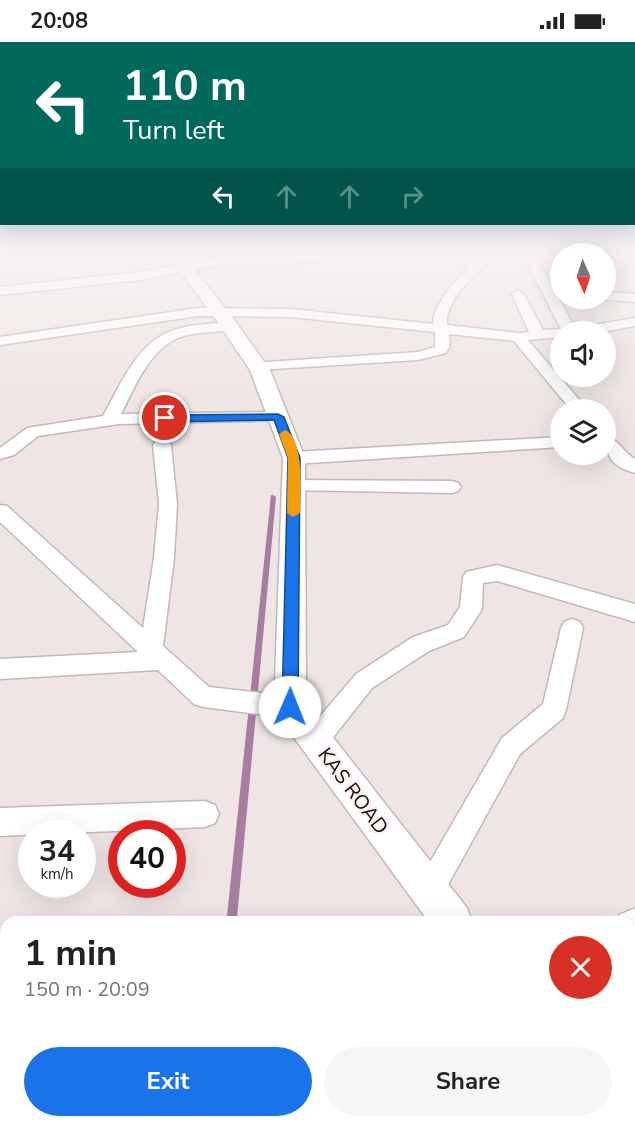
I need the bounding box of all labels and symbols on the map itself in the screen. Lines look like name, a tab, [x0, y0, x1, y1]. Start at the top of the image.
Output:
north arrow	[550, 243, 616, 309]
pin	[139, 392, 190, 443]
position arrow	[258, 675, 322, 739]
street label: KAS ROAD	[312, 742, 394, 840]
speed limit sign: 40	[108, 820, 186, 898]

